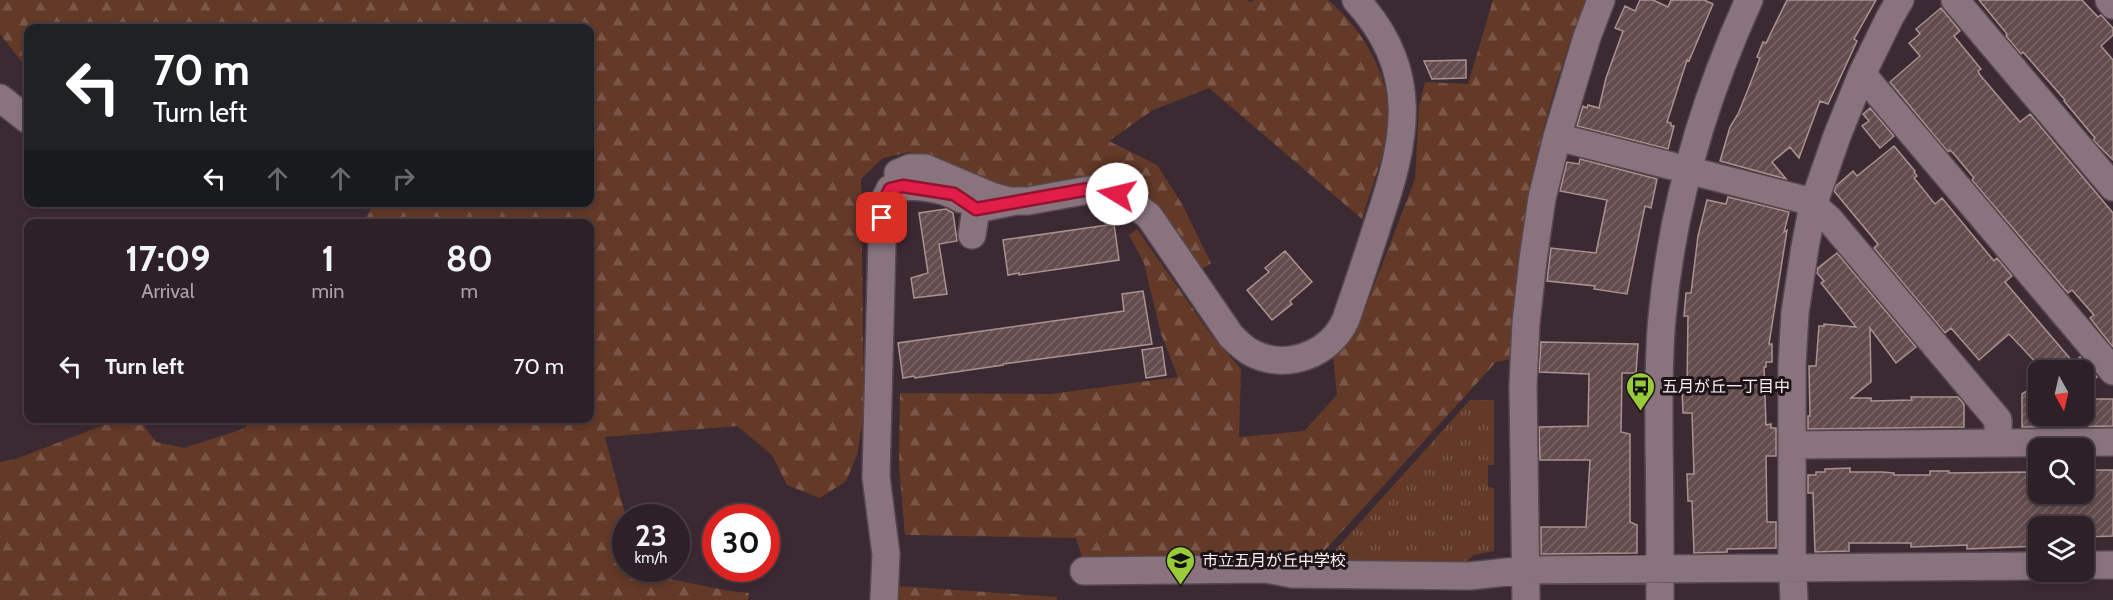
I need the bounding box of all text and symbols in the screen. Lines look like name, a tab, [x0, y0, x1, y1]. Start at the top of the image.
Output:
text: 70 m	[153, 44, 250, 96]
icon: left	[54, 48, 132, 126]
text: Turn left	[153, 96, 247, 129]
icon: left	[198, 162, 231, 195]
icon: ahead	[261, 162, 294, 195]
icon: ahead	[324, 162, 357, 195]
icon: right	[387, 162, 420, 195]
position arrow	[1085, 162, 1149, 226]
pin	[856, 192, 907, 243]
icon: arrive	[865, 201, 898, 234]
text: 17:09	[125, 236, 210, 280]
text: 1	[321, 236, 335, 280]
text: 80	[446, 236, 493, 280]
text: Arrival	[141, 279, 194, 303]
text: min	[312, 279, 345, 303]
text: m	[461, 279, 478, 303]
icon: left	[54, 350, 87, 383]
text: Turn left	[105, 353, 184, 380]
text: 70 m	[514, 353, 564, 380]
north arrow	[2028, 360, 2094, 426]
map controls	[2028, 360, 2094, 582]
bus stop icon: 五月が丘一丁目中	[1625, 370, 1657, 412]
place label: 五月が丘一丁目中	[1662, 377, 1790, 396]
button: search	[2028, 438, 2094, 504]
speed limit sign: 30	[702, 504, 780, 582]
button: layers	[2028, 516, 2094, 582]
text: 23	[635, 517, 667, 554]
school or university icon: 市立五月が丘中学校	[1165, 544, 1197, 586]
text: km/h	[635, 549, 667, 567]
place label: 市立五月が丘中学校	[1202, 551, 1346, 570]

